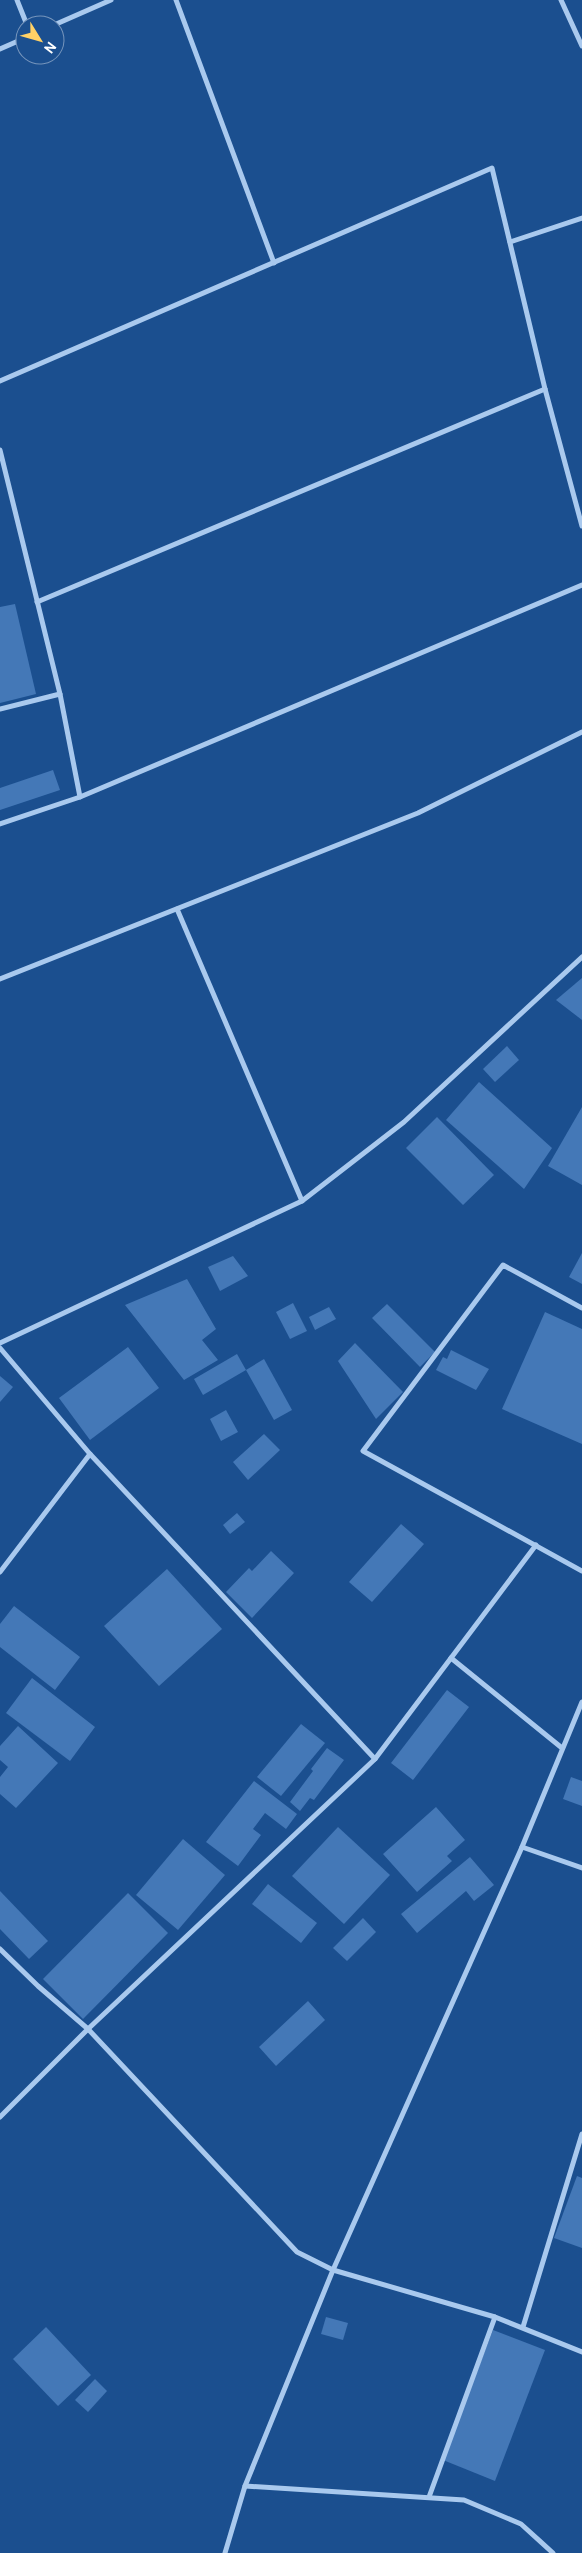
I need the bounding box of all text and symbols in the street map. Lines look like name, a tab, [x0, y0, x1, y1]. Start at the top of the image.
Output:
north arrow	[15, 15, 65, 65]
text: N	[40, 38, 61, 57]

